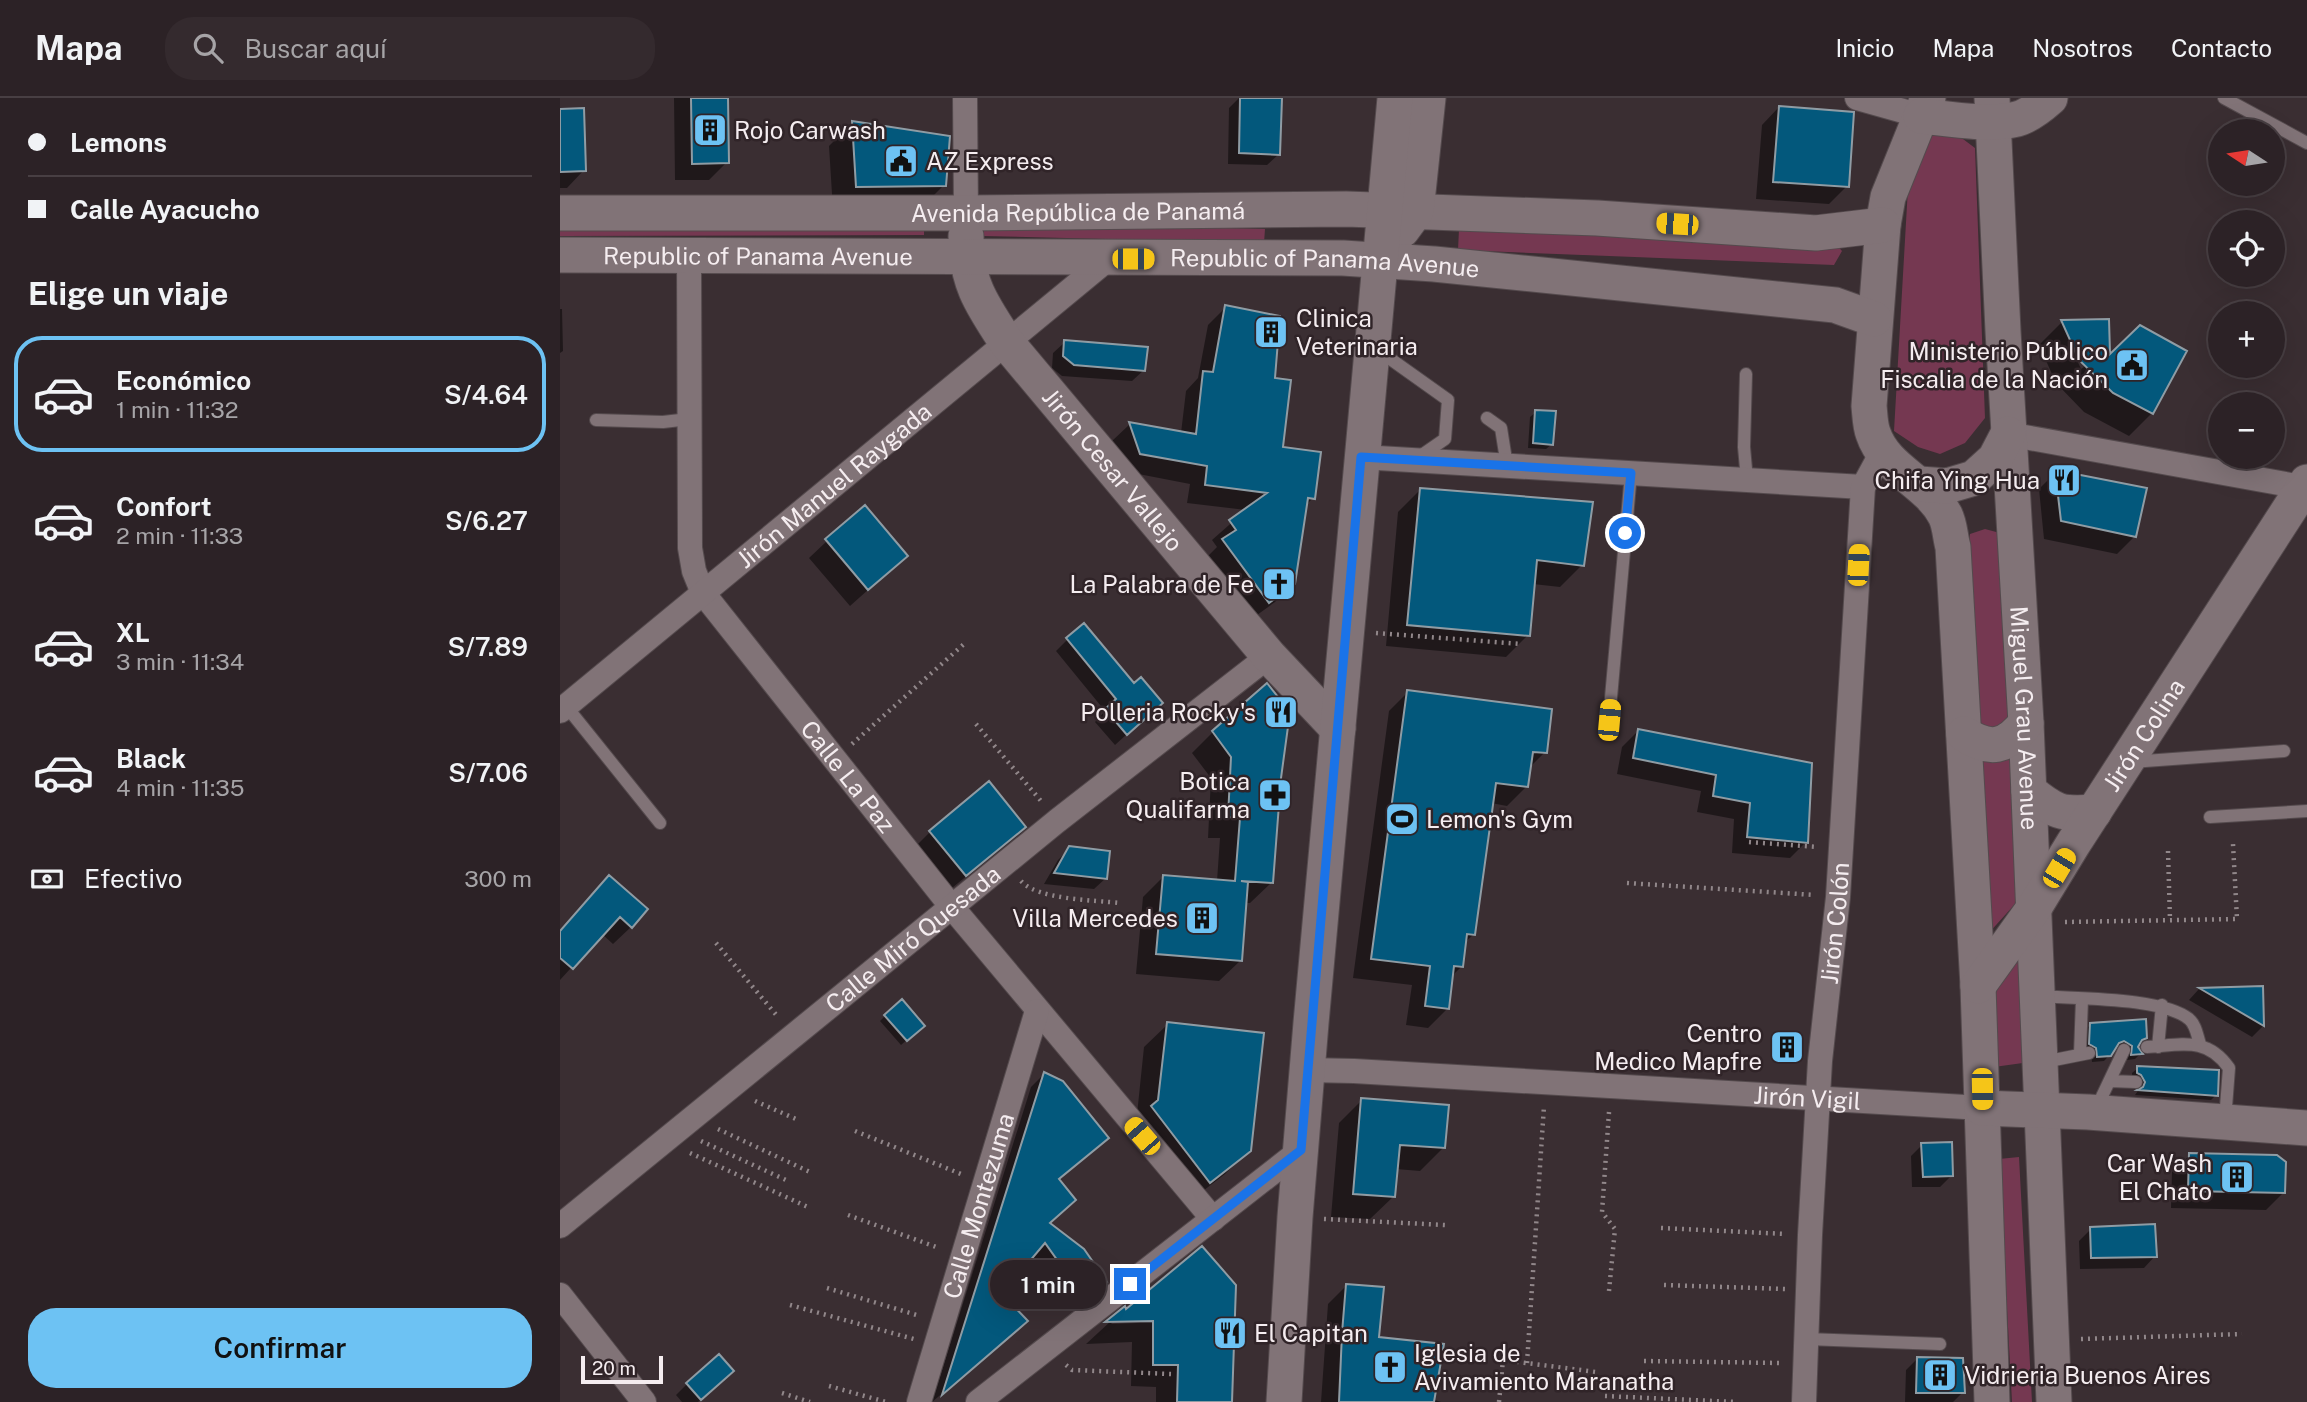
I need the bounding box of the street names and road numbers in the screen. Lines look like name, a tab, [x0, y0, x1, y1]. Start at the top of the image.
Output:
street label: Avenida República de Panamá	[911, 196, 1245, 227]
street label: Republic of Panama Avenue	[603, 241, 913, 270]
street label: Republic of Panama Avenue	[1170, 243, 1481, 283]
street label: Jirón Cesar Vallejo	[1037, 383, 1189, 557]
street label: Jirón Manuel Raygada	[731, 397, 937, 573]
street label: Miguel Grau Avenue	[2005, 605, 2044, 831]
street label: Jirón Colina	[2097, 673, 2190, 796]
street label: Calle La Paz	[795, 715, 901, 838]
street label: Calle Miró Quesada	[820, 859, 1006, 1018]
street label: Jirón Colón	[1815, 862, 1854, 985]
street label: Jirón Vigil	[1753, 1081, 1862, 1115]
street label: Calle Montezuma	[937, 1110, 1019, 1302]

